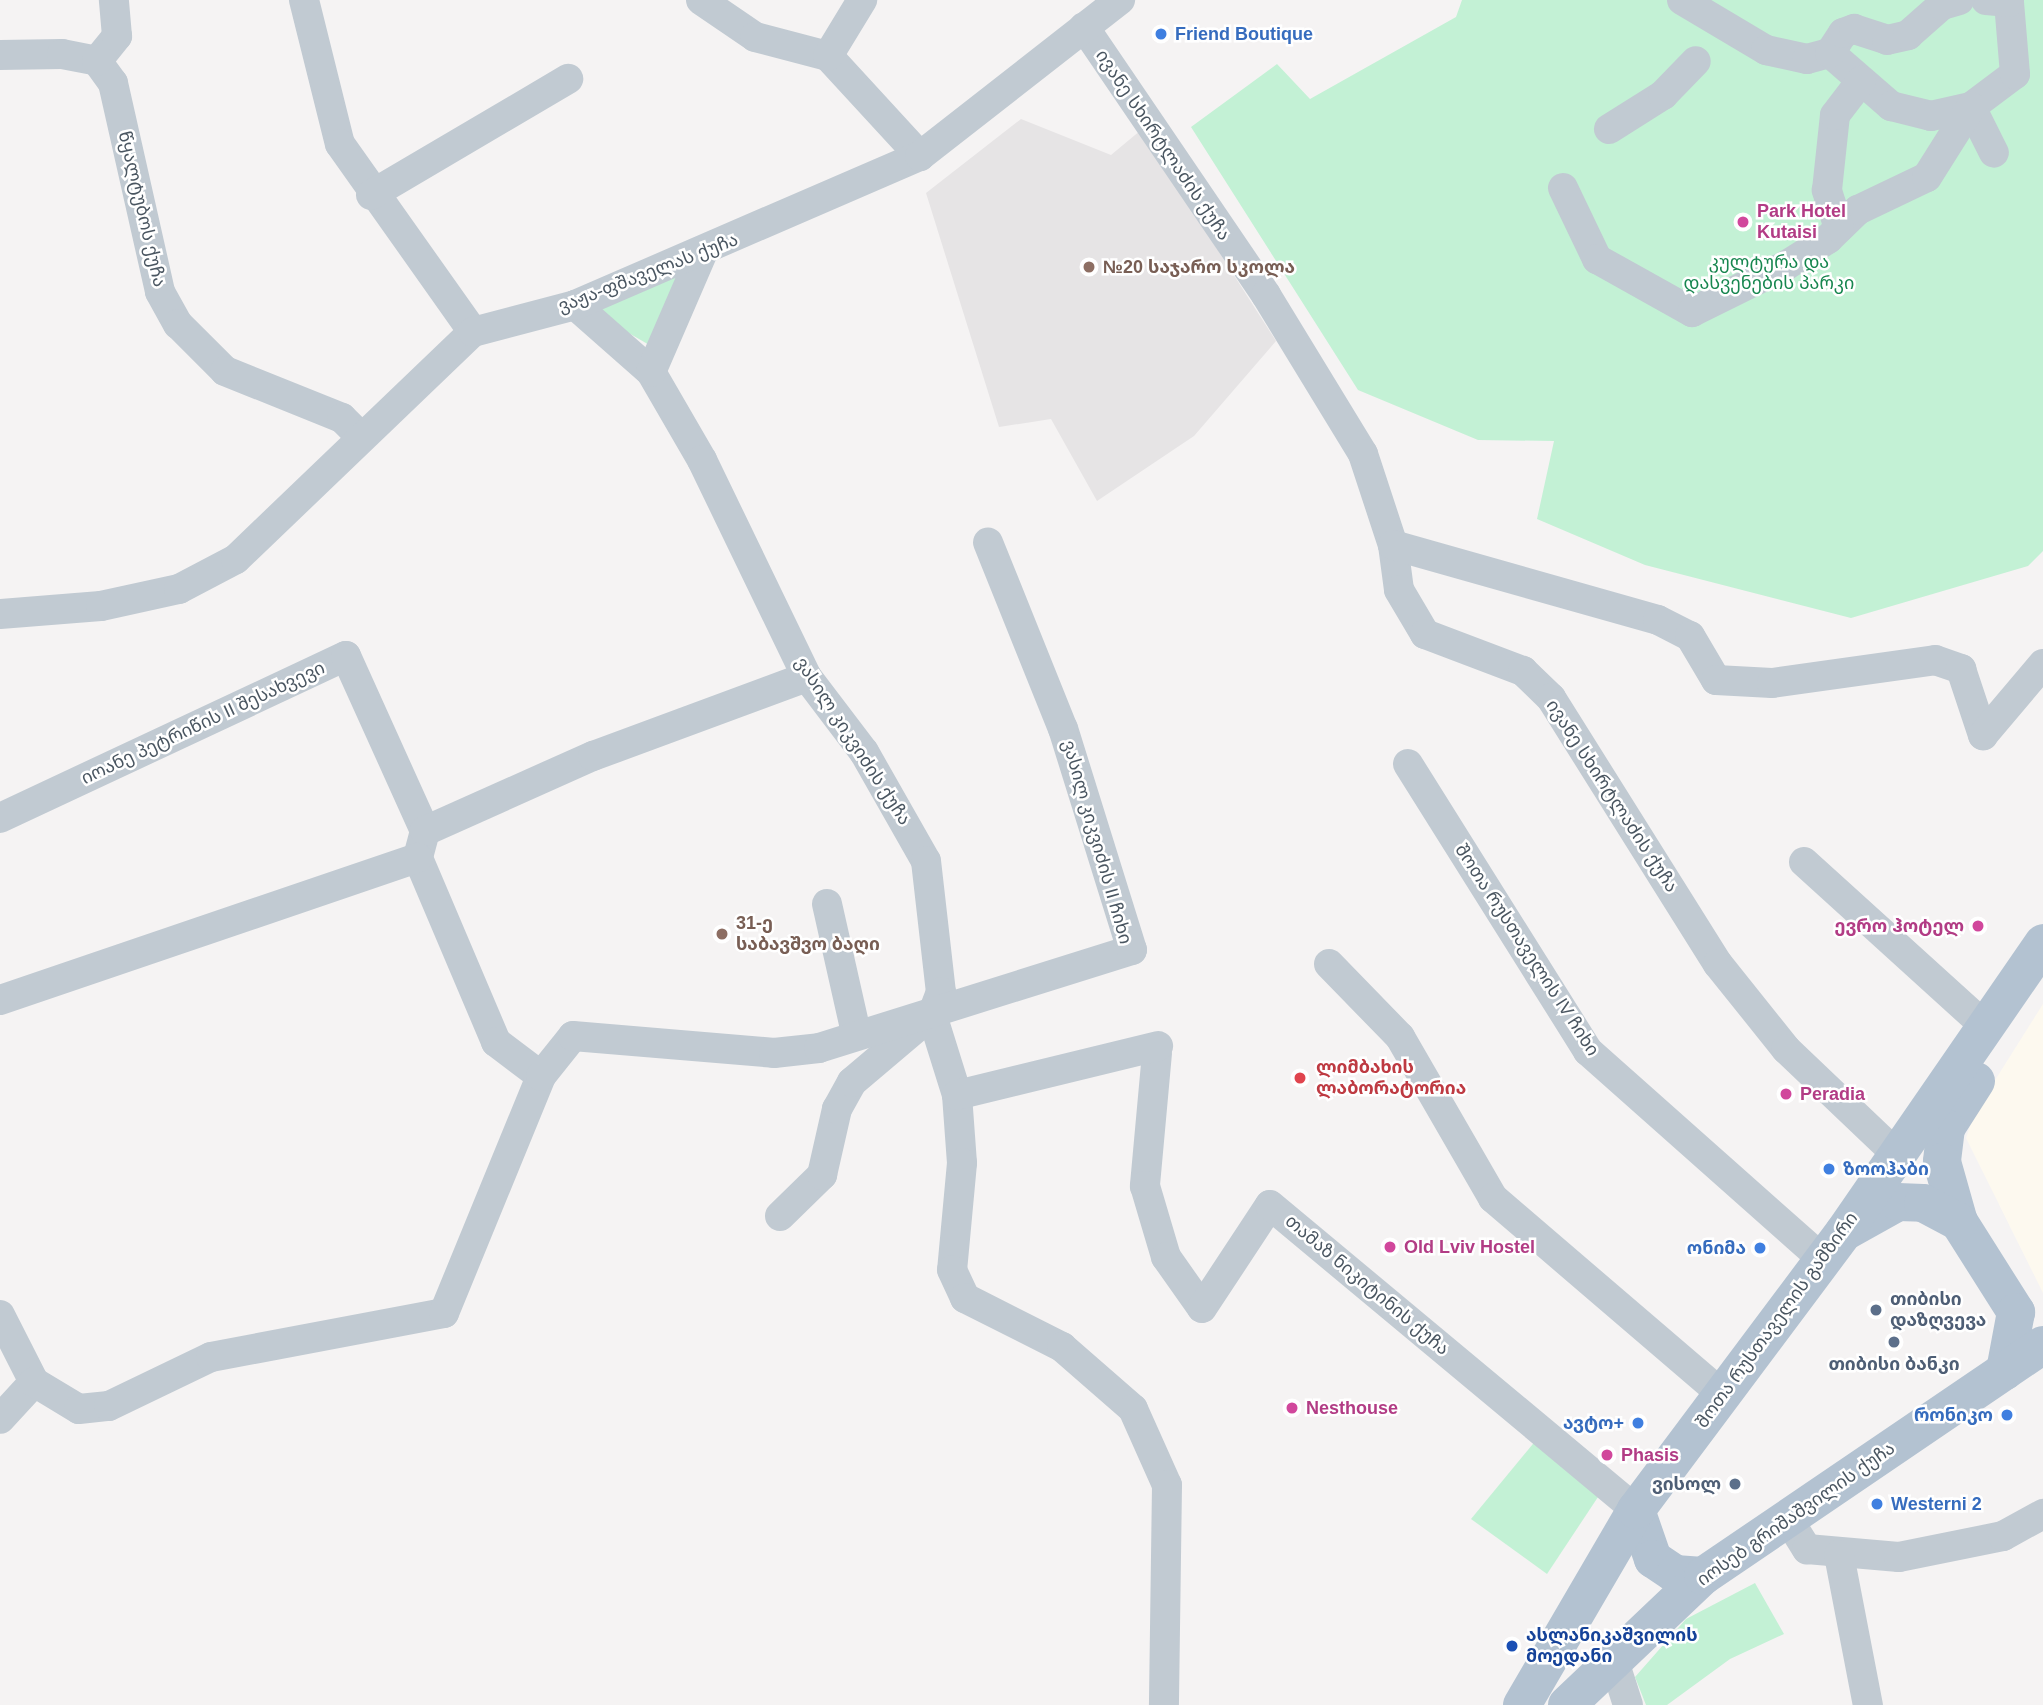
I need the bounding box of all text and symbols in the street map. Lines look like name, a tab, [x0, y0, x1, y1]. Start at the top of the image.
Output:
place label: Friend Boutique	[1175, 23, 1313, 45]
marker: Friend Boutique	[1153, 26, 1169, 42]
street label: ივანე სხირტლაძის ქუჩა	[1091, 46, 1235, 244]
street label: წყალტუბოს ქუჩა	[114, 129, 170, 289]
place label: Park Hotel Kutaisi	[1757, 201, 1846, 244]
marker: Park Hotel Kutaisi	[1735, 214, 1751, 230]
street label: ვაჟა-ფშაველას ქუჩა	[555, 229, 741, 317]
park label: კულტურა და დასვენების პარკი	[1684, 252, 1854, 294]
place label: №20 საჯარო სკოლა	[1103, 256, 1295, 278]
marker: №20 საჯარო სკოლა	[1081, 259, 1097, 275]
street label: ვასილ კიკვიძის ქუჩა	[790, 653, 916, 829]
street label: იოანე პეტრიწის II შესახვევი	[78, 657, 328, 789]
street label: ივანე სხირტლაძის ქუჩა	[1542, 696, 1682, 896]
street label: ვასილ კიკვიძის II ჩიხი	[1057, 737, 1137, 947]
street label: შოთა რუსთაველის IV ჩიხი	[1450, 840, 1604, 1060]
place label: 31-ე საბავშვო ბაღი	[736, 913, 880, 956]
place label: ევრო ჰოტელ	[1835, 915, 1964, 937]
marker: ევრო ჰოტელ	[1970, 918, 1986, 934]
marker: 31-ე საბავშვო ბაღი	[714, 926, 730, 942]
place label: ლიმბახის ლაბორატორია	[1316, 1057, 1466, 1100]
marker: ლიმბახის ლაბორატორია	[1290, 1068, 1310, 1088]
place label: Peradia	[1800, 1083, 1865, 1105]
marker: Peradia	[1778, 1086, 1794, 1102]
place label: ზოოჰაბი	[1843, 1158, 1929, 1180]
marker: ზოოჰაბი	[1821, 1161, 1837, 1177]
street label: შოთა რუსთაველის გამზირი	[1691, 1208, 1863, 1432]
street label: თამაზ ნიკიტინის ქუჩა	[1281, 1210, 1453, 1360]
place label: Old Lviv Hostel	[1404, 1236, 1535, 1258]
place label: ონიმა	[1687, 1237, 1746, 1259]
marker: Old Lviv Hostel	[1382, 1239, 1398, 1255]
marker: ონიმა	[1752, 1240, 1768, 1256]
place label: თიბისი დაზღვევა	[1890, 1289, 1986, 1332]
marker: თიბისი დაზღვევა	[1868, 1302, 1884, 1318]
marker: თიბისი ბანკი	[1886, 1334, 1902, 1350]
place label: თიბისი ბანკი	[1828, 1353, 1960, 1375]
place label: Nesthouse	[1306, 1397, 1398, 1419]
marker: Nesthouse	[1284, 1400, 1300, 1416]
place label: რონიკო	[1914, 1404, 1993, 1426]
marker: რონიკო	[1999, 1407, 2015, 1423]
place label: ავტო+	[1563, 1412, 1624, 1434]
marker: ავტო+	[1630, 1415, 1646, 1431]
street label: იოსებ გრიშაშვილის ქუჩა	[1693, 1437, 1899, 1591]
place label: Phasis	[1621, 1444, 1679, 1466]
marker: Phasis	[1599, 1447, 1615, 1463]
place label: ვისოლ	[1652, 1473, 1721, 1495]
marker: ვისოლ	[1727, 1476, 1743, 1492]
place label: Westerni 2	[1891, 1493, 1982, 1515]
marker: Westerni 2	[1869, 1496, 1885, 1512]
place label: ასლანიკაშვილის მოედანი	[1526, 1625, 1697, 1668]
marker: ასლანიკაშვილის მოედანი	[1504, 1638, 1520, 1654]

